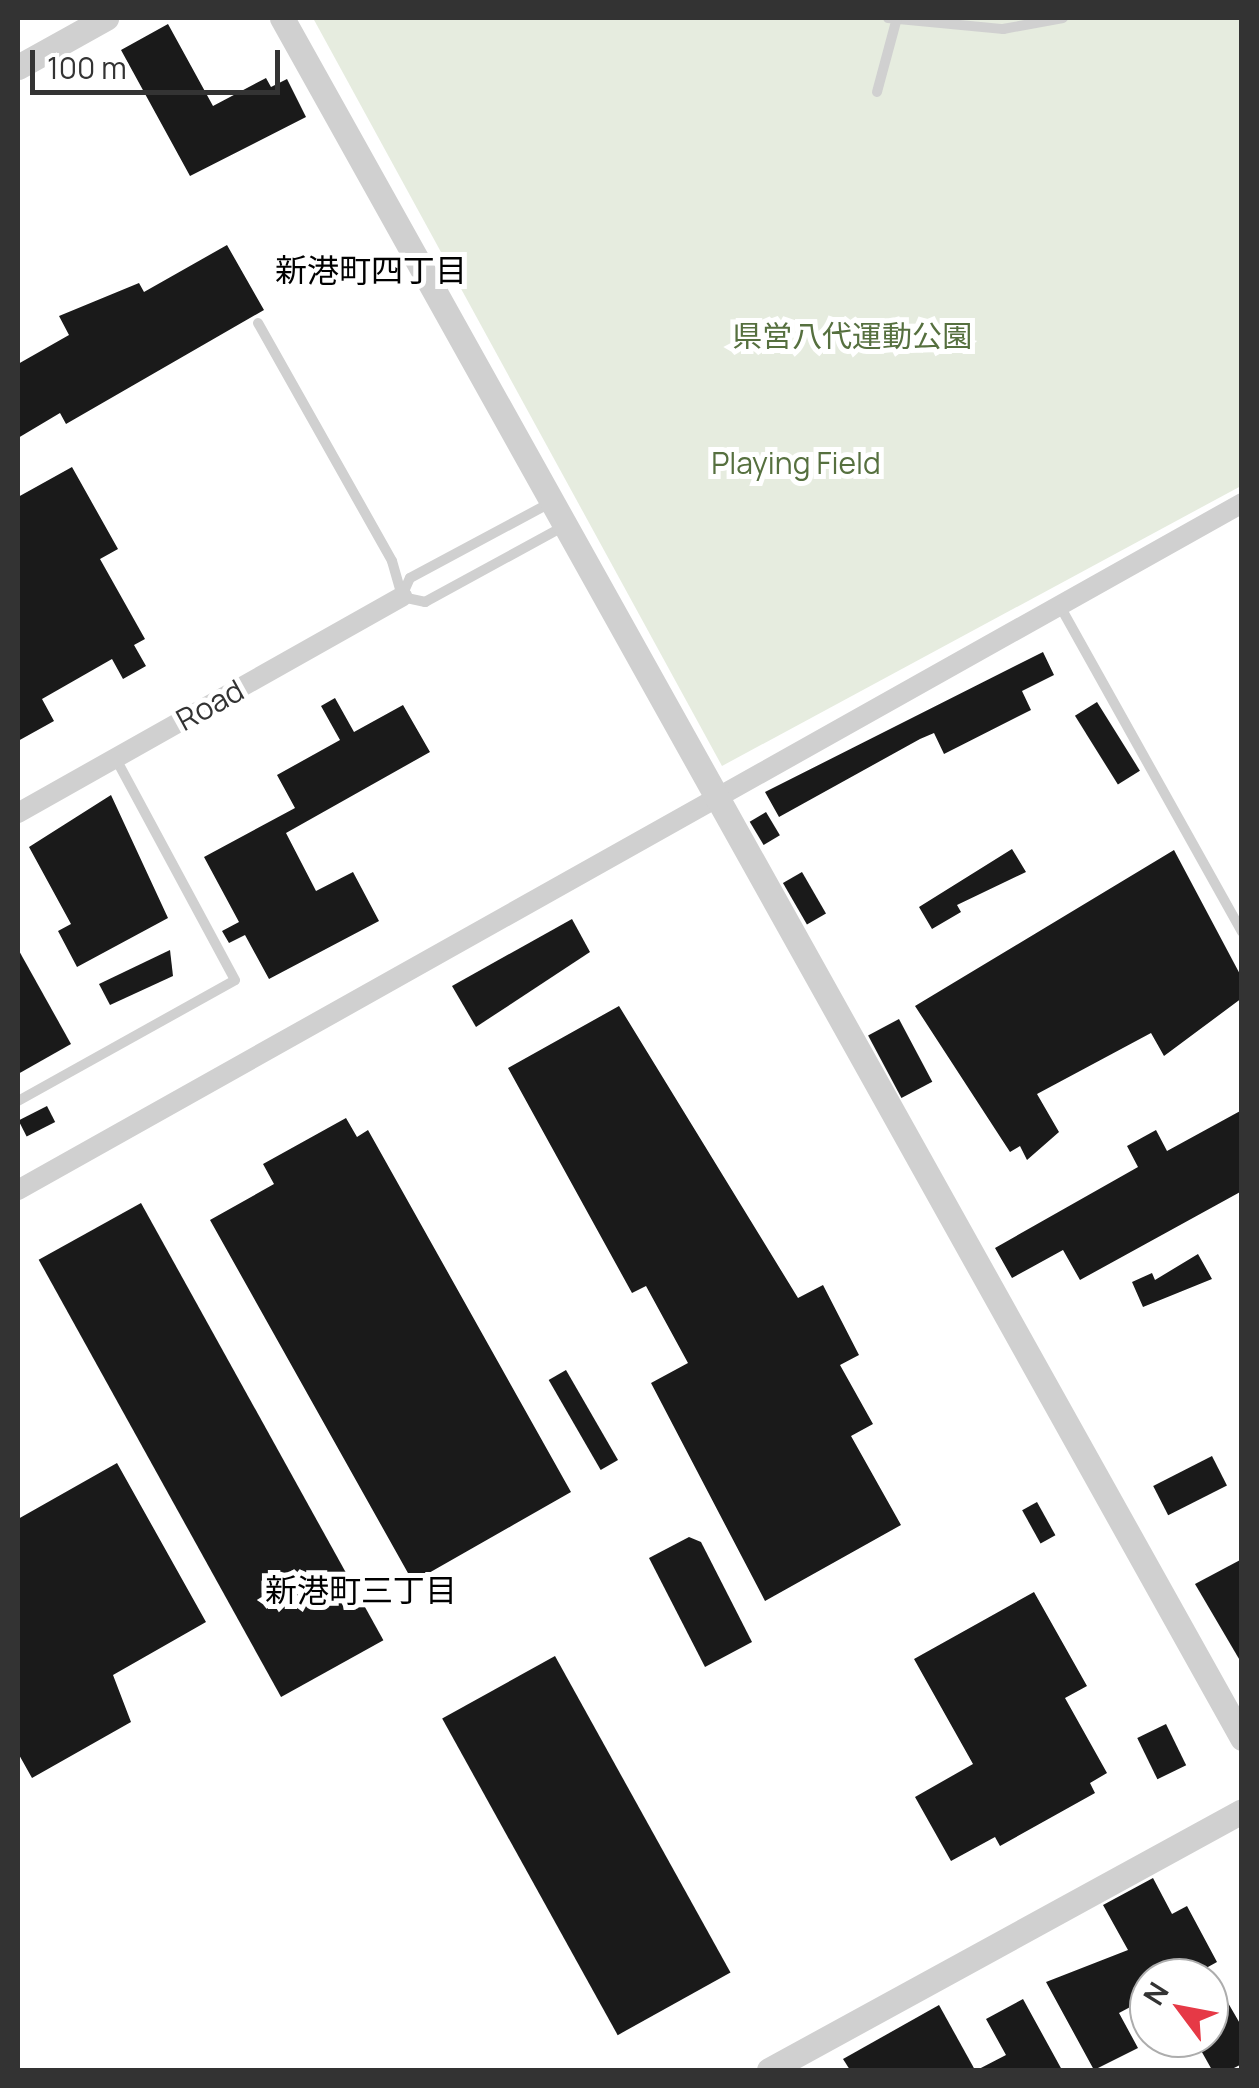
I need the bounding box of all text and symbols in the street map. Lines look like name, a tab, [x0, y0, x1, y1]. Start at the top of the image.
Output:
scale bar	[35, 30, 285, 92]
text: 100 m	[47, 47, 127, 88]
district label: 新港町四丁目	[275, 251, 467, 289]
park label: 県営八代運動公園	[732, 318, 972, 354]
park label: Playing Field	[711, 445, 881, 481]
street label: Road	[170, 672, 250, 738]
district label: 新港町三丁目	[265, 1571, 457, 1609]
north arrow	[1129, 1958, 1229, 2058]
text: N	[1134, 1975, 1177, 2012]

